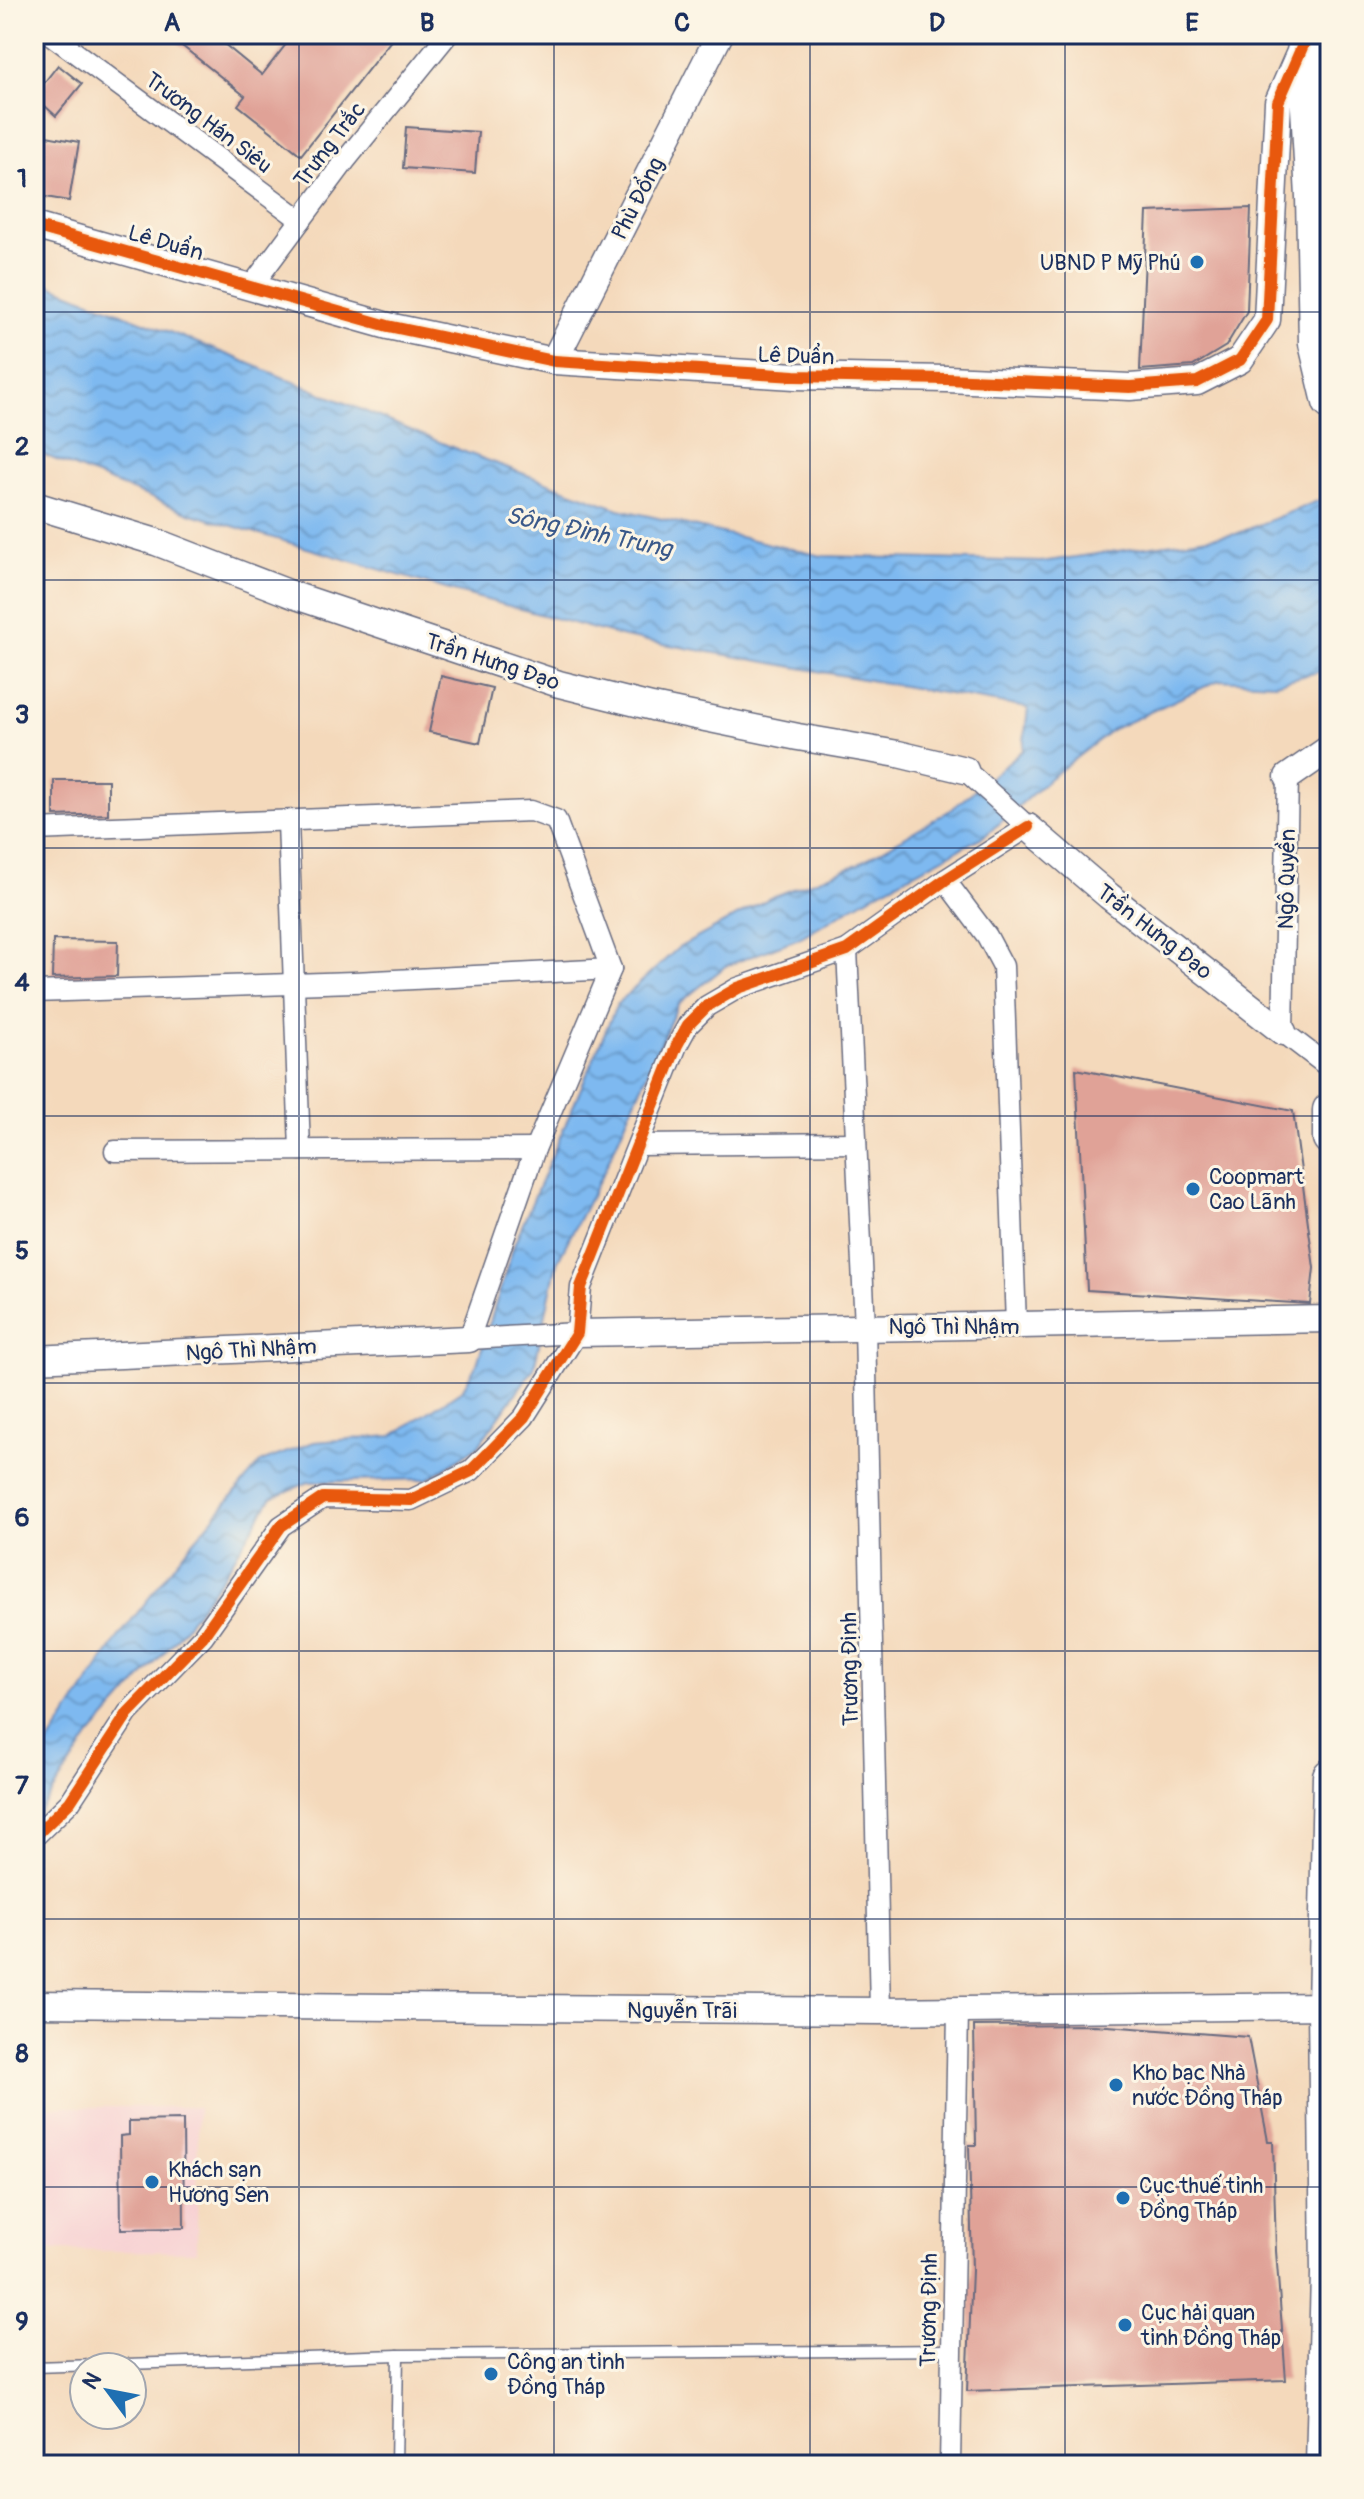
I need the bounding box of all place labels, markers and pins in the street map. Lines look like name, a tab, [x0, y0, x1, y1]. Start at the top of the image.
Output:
place label: UBND P Mỹ Phú	[1040, 249, 1181, 277]
marker: UBND P Mỹ Phú	[1188, 253, 1206, 271]
place label: Coopmart Cao Lãnh	[1209, 1163, 1303, 1216]
marker: Coopmart Cao Lãnh	[1184, 1180, 1202, 1198]
place label: Kho bạc Nhà nước Đồng Tháp	[1132, 2059, 1283, 2112]
marker: Kho bạc Nhà nước Đồng Tháp	[1107, 2076, 1125, 2094]
place label: Khách sạn Hương Sen	[168, 2156, 269, 2209]
place label: Cục thuế tỉnh Đồng Tháp	[1139, 2172, 1263, 2225]
marker: Khách sạn Hương Sen	[143, 2173, 161, 2191]
marker: Cục thuế tỉnh Đồng Tháp	[1114, 2189, 1132, 2207]
place label: Cục hải quan tỉnh Đồng Tháp	[1140, 2299, 1281, 2352]
marker: Cục hải quan tỉnh Đồng Tháp	[1116, 2316, 1134, 2334]
place label: Công an tỉnh Đồng Tháp	[507, 2348, 625, 2401]
marker: Công an tỉnh Đồng Tháp	[482, 2365, 500, 2383]

